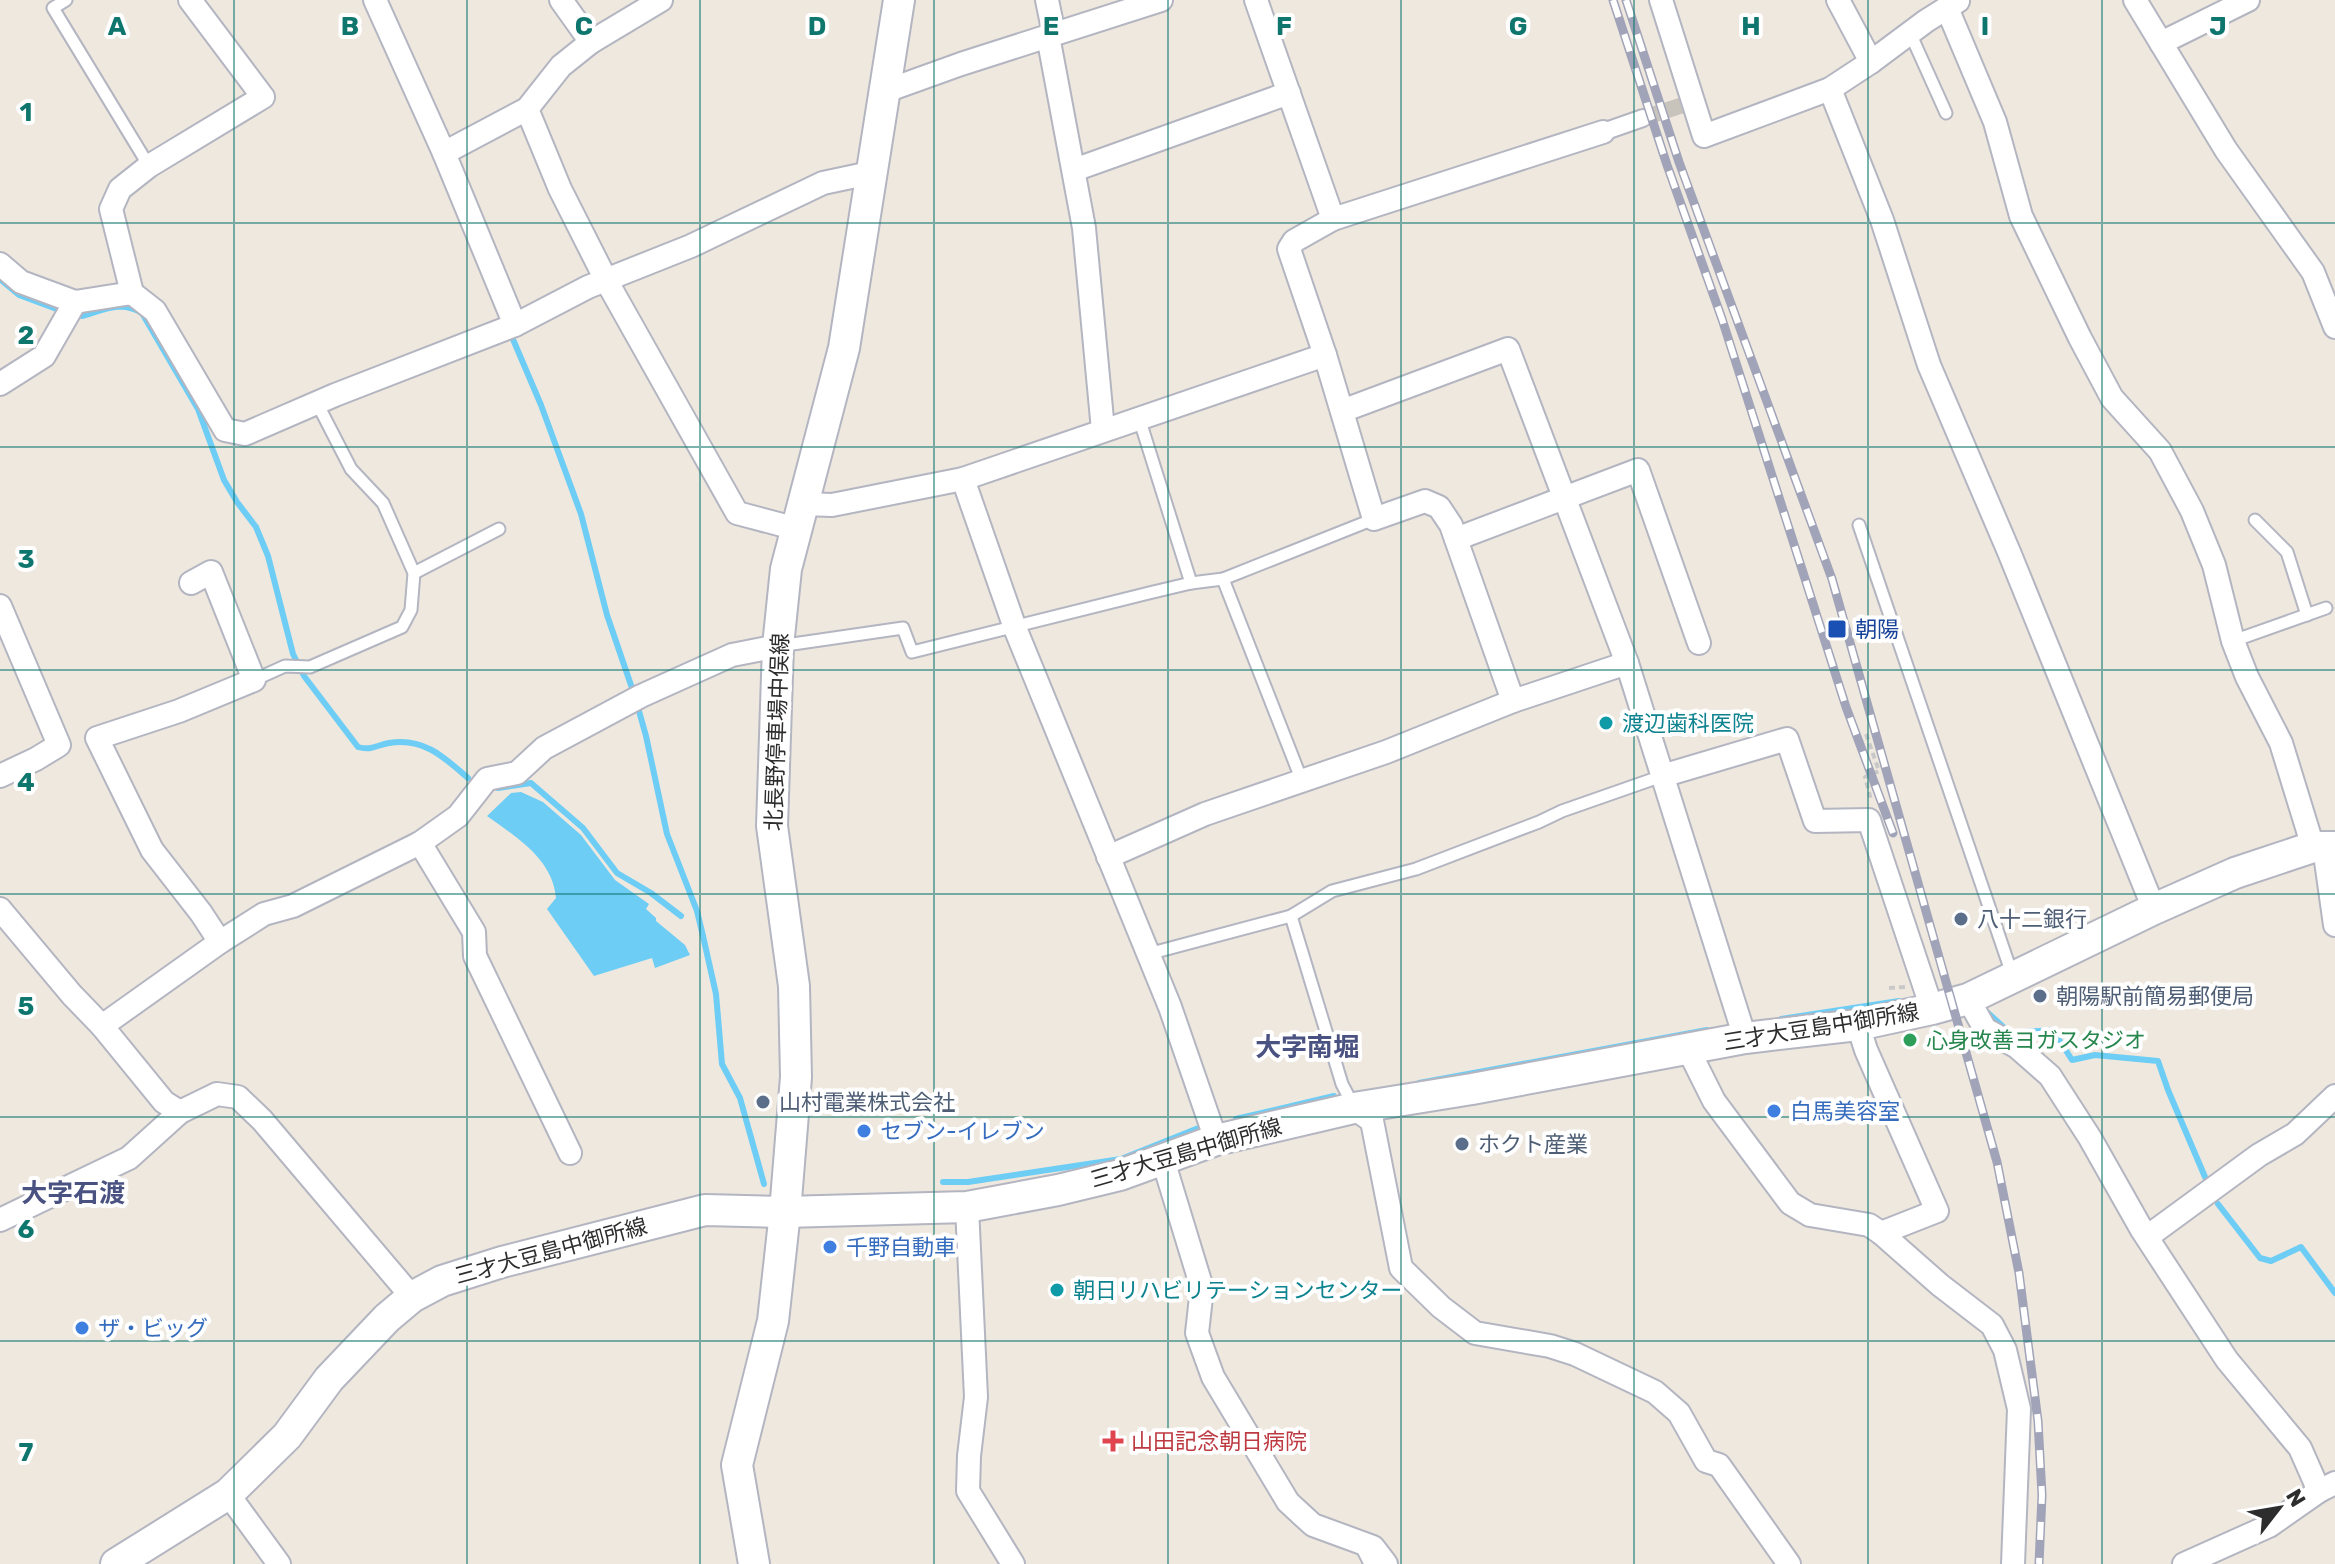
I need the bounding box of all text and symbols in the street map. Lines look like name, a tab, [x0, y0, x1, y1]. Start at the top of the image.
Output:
text: A	[108, 11, 127, 42]
text: B	[341, 11, 359, 42]
text: C	[575, 11, 593, 42]
text: D	[808, 11, 826, 42]
text: E	[1043, 11, 1059, 42]
text: F	[1276, 11, 1292, 42]
text: G	[1509, 11, 1527, 42]
text: H	[1741, 11, 1761, 42]
text: I	[1981, 11, 1989, 42]
text: J	[2209, 11, 2227, 42]
text: 1	[20, 97, 32, 128]
text: 2	[18, 320, 34, 351]
text: 3	[17, 544, 35, 575]
place label: 朝陽	[1855, 616, 1899, 643]
marker: 朝陽	[1826, 618, 1848, 640]
street label: 北長野停車場中俣線	[760, 633, 794, 831]
place label: 渡辺歯科医院	[1622, 710, 1754, 737]
marker: 渡辺歯科医院	[1597, 714, 1615, 732]
text: 4	[17, 767, 35, 798]
place label: 八十二銀行	[1977, 906, 2087, 933]
marker: 八十二銀行	[1952, 910, 1970, 928]
place label: 朝陽駅前簡易郵便局	[2056, 983, 2254, 1010]
marker: 朝陽駅前簡易郵便局	[2031, 987, 2049, 1005]
text: 5	[18, 991, 34, 1022]
street label: 三才大豆島中御所線	[1721, 998, 1921, 1056]
place label: 心身改善ヨガスタジオ	[1926, 1027, 2146, 1054]
marker: 心身改善ヨガスタジオ	[1901, 1031, 1919, 1049]
district label: 大字南堀	[1255, 1032, 1359, 1063]
place label: 山村電業株式会社	[779, 1089, 955, 1116]
marker: 山村電業株式会社	[754, 1093, 772, 1111]
place label: 白馬美容室	[1790, 1098, 1900, 1125]
marker: 白馬美容室	[1765, 1102, 1783, 1120]
street label: 三才大豆島中御所線	[1087, 1113, 1285, 1193]
place label: セブン-イレブン	[880, 1118, 1045, 1145]
marker: セブン-イレブン	[855, 1122, 873, 1140]
place label: ホクト産業	[1478, 1131, 1588, 1158]
marker: ホクト産業	[1453, 1135, 1471, 1153]
district label: 大字石渡	[21, 1178, 125, 1209]
street label: 三才大豆島中御所線	[452, 1212, 650, 1290]
text: 6	[18, 1214, 35, 1245]
place label: 千野自動車	[846, 1234, 956, 1261]
marker: 千野自動車	[821, 1238, 839, 1256]
place label: 朝日リハビリテーションセンター	[1073, 1277, 1403, 1304]
marker: 朝日リハビリテーションセンター	[1048, 1281, 1066, 1299]
place label: ザ・ビッグ	[98, 1315, 208, 1342]
marker: ザ・ビッグ	[73, 1319, 91, 1337]
place label: 山田記念朝日病院	[1131, 1428, 1307, 1455]
marker: 山田記念朝日病院	[1102, 1430, 1124, 1452]
text: 7	[19, 1437, 34, 1468]
north arrow	[2239, 1468, 2319, 1548]
text: N	[2280, 1484, 2311, 1512]

